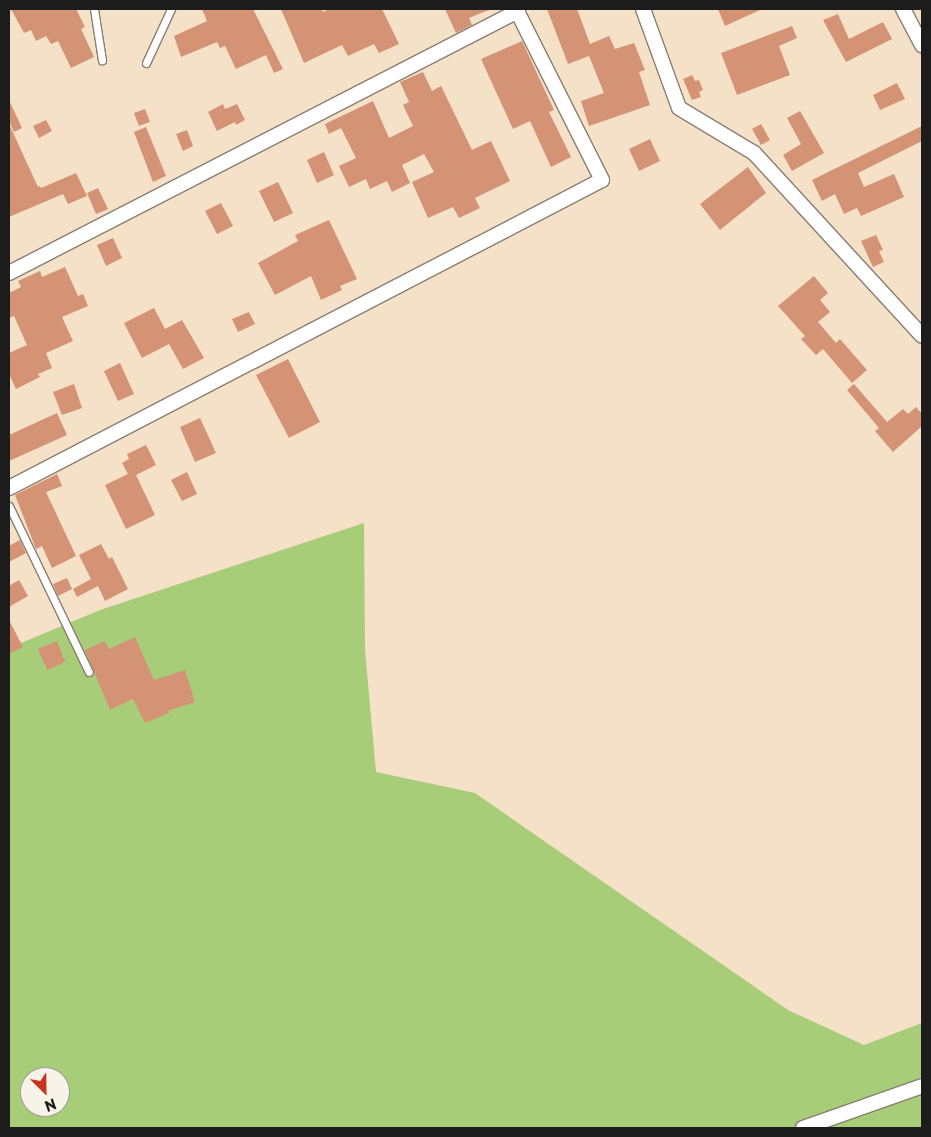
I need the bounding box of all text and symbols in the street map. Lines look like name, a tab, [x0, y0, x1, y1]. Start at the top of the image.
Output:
north arrow	[20, 1067, 70, 1117]
text: N	[41, 1094, 60, 1117]

